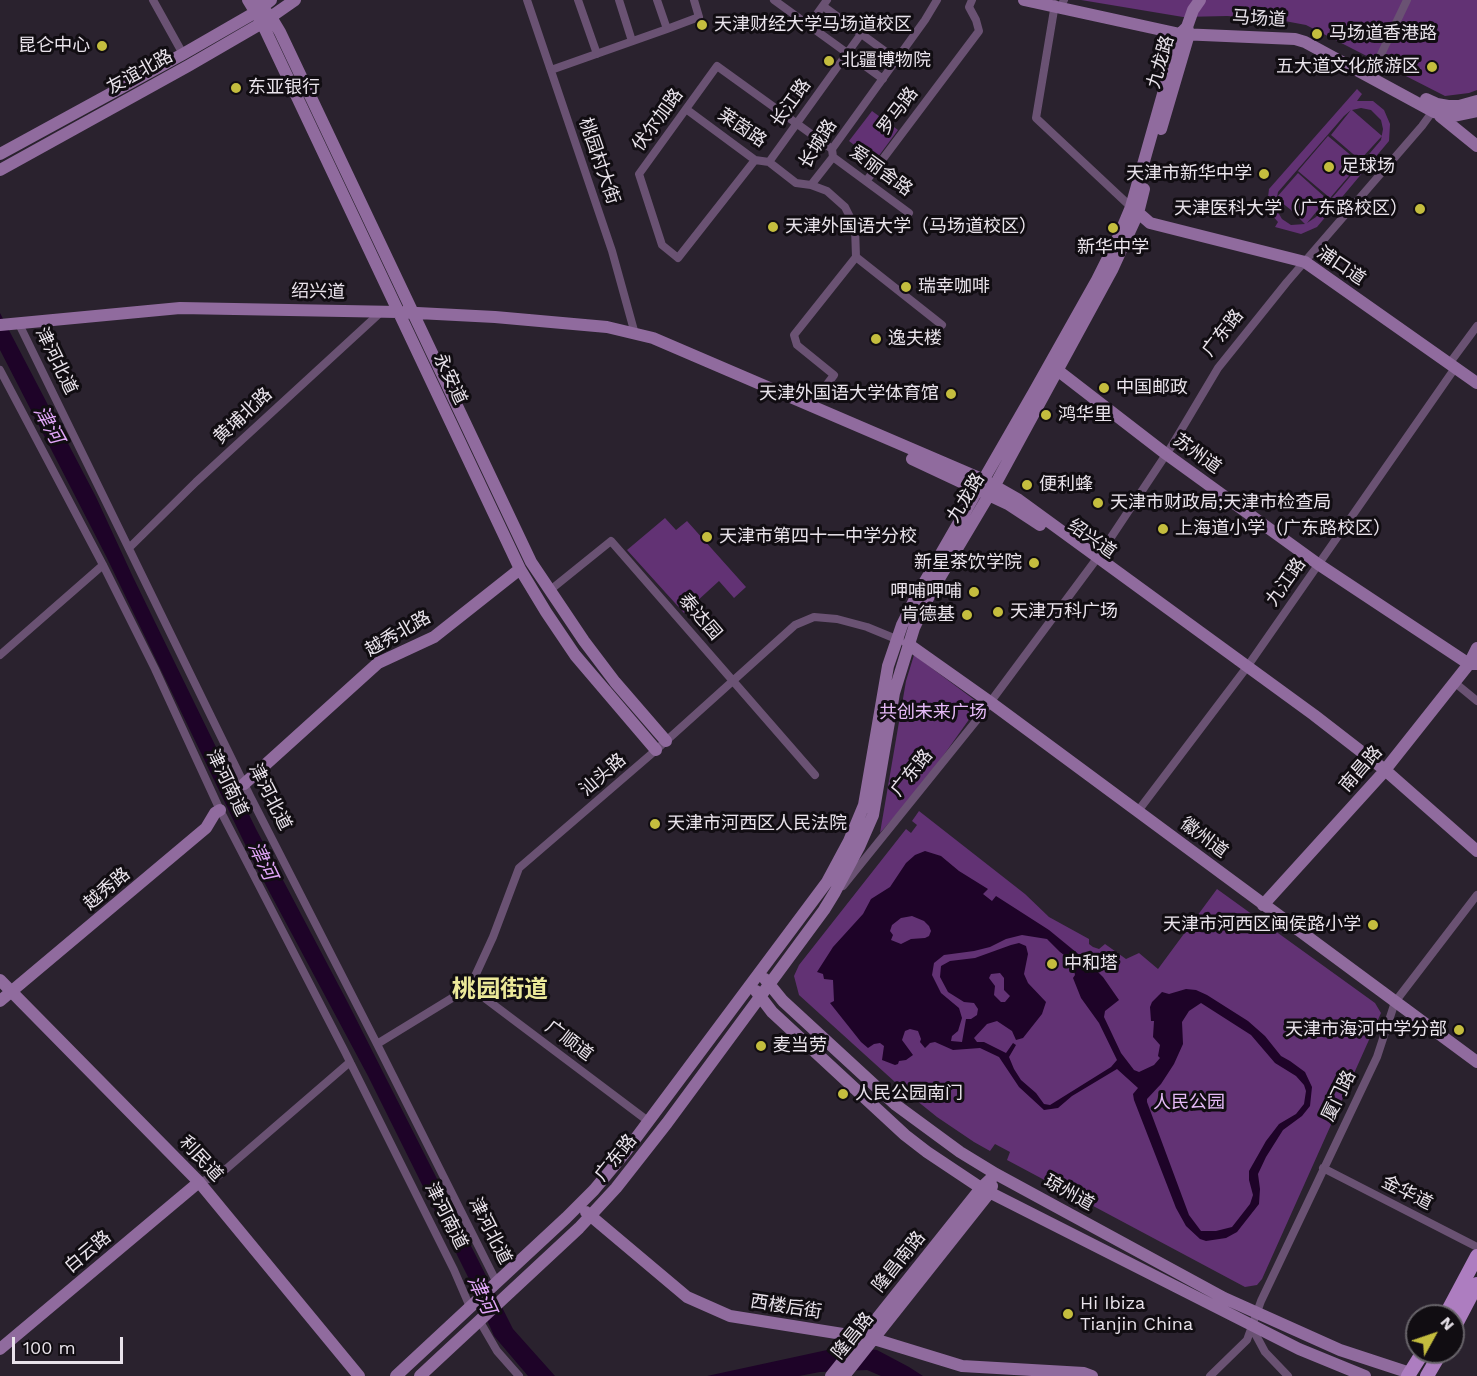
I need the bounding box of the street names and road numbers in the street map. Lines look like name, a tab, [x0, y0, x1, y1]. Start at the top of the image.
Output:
street label: 马场道	[1231, 7, 1287, 31]
street label: 九龙路	[1143, 33, 1179, 91]
street label: 友谊北路	[103, 45, 177, 99]
street label: 长江路	[766, 75, 816, 131]
street label: 罗马路	[873, 83, 923, 139]
street label: 伏尔加路	[628, 85, 688, 155]
street label: 莱茵路	[714, 104, 770, 152]
street label: 桃园村大街	[574, 115, 624, 207]
street label: 长城路	[795, 115, 841, 173]
street label: 爱丽舍路	[846, 141, 916, 201]
street label: 浦口道	[1313, 242, 1369, 290]
street label: 绍兴道	[291, 281, 345, 303]
street label: 广东路	[1198, 305, 1248, 361]
street label: 津河北道	[31, 324, 81, 398]
street label: 永安道	[429, 350, 471, 408]
street label: 黄埔北路	[209, 384, 277, 448]
street label: 苏州道	[1169, 429, 1225, 479]
street label: 九龙路	[943, 469, 989, 527]
street label: 绍兴道	[1064, 515, 1120, 563]
street label: 九江路	[1262, 554, 1310, 610]
street label: 泰达园	[674, 590, 726, 644]
street label: 越秀北路	[361, 607, 435, 661]
street label: 南昌路	[1335, 742, 1387, 796]
street label: 广东路	[887, 745, 937, 801]
street label: 津河南道	[202, 746, 252, 820]
street label: 汕头路	[576, 749, 630, 801]
street label: 津河北道	[244, 760, 296, 834]
street label: 徽州道	[1176, 813, 1232, 863]
street label: 越秀路	[79, 863, 135, 915]
street label: 广顺道	[541, 1016, 597, 1066]
street label: 厦门路	[1317, 1067, 1361, 1125]
street label: 广东路	[591, 1130, 641, 1186]
street label: 利民道	[175, 1132, 227, 1186]
street label: 琼州道	[1040, 1170, 1098, 1216]
street label: 金华道	[1378, 1171, 1436, 1215]
street label: 津河南道	[420, 1179, 472, 1253]
street label: 津河北道	[464, 1194, 516, 1268]
street label: 白云路	[60, 1226, 116, 1278]
street label: 隆昌南路	[868, 1227, 930, 1297]
street label: 西楼后街	[749, 1291, 823, 1323]
street label: 隆昌路	[828, 1308, 878, 1364]

